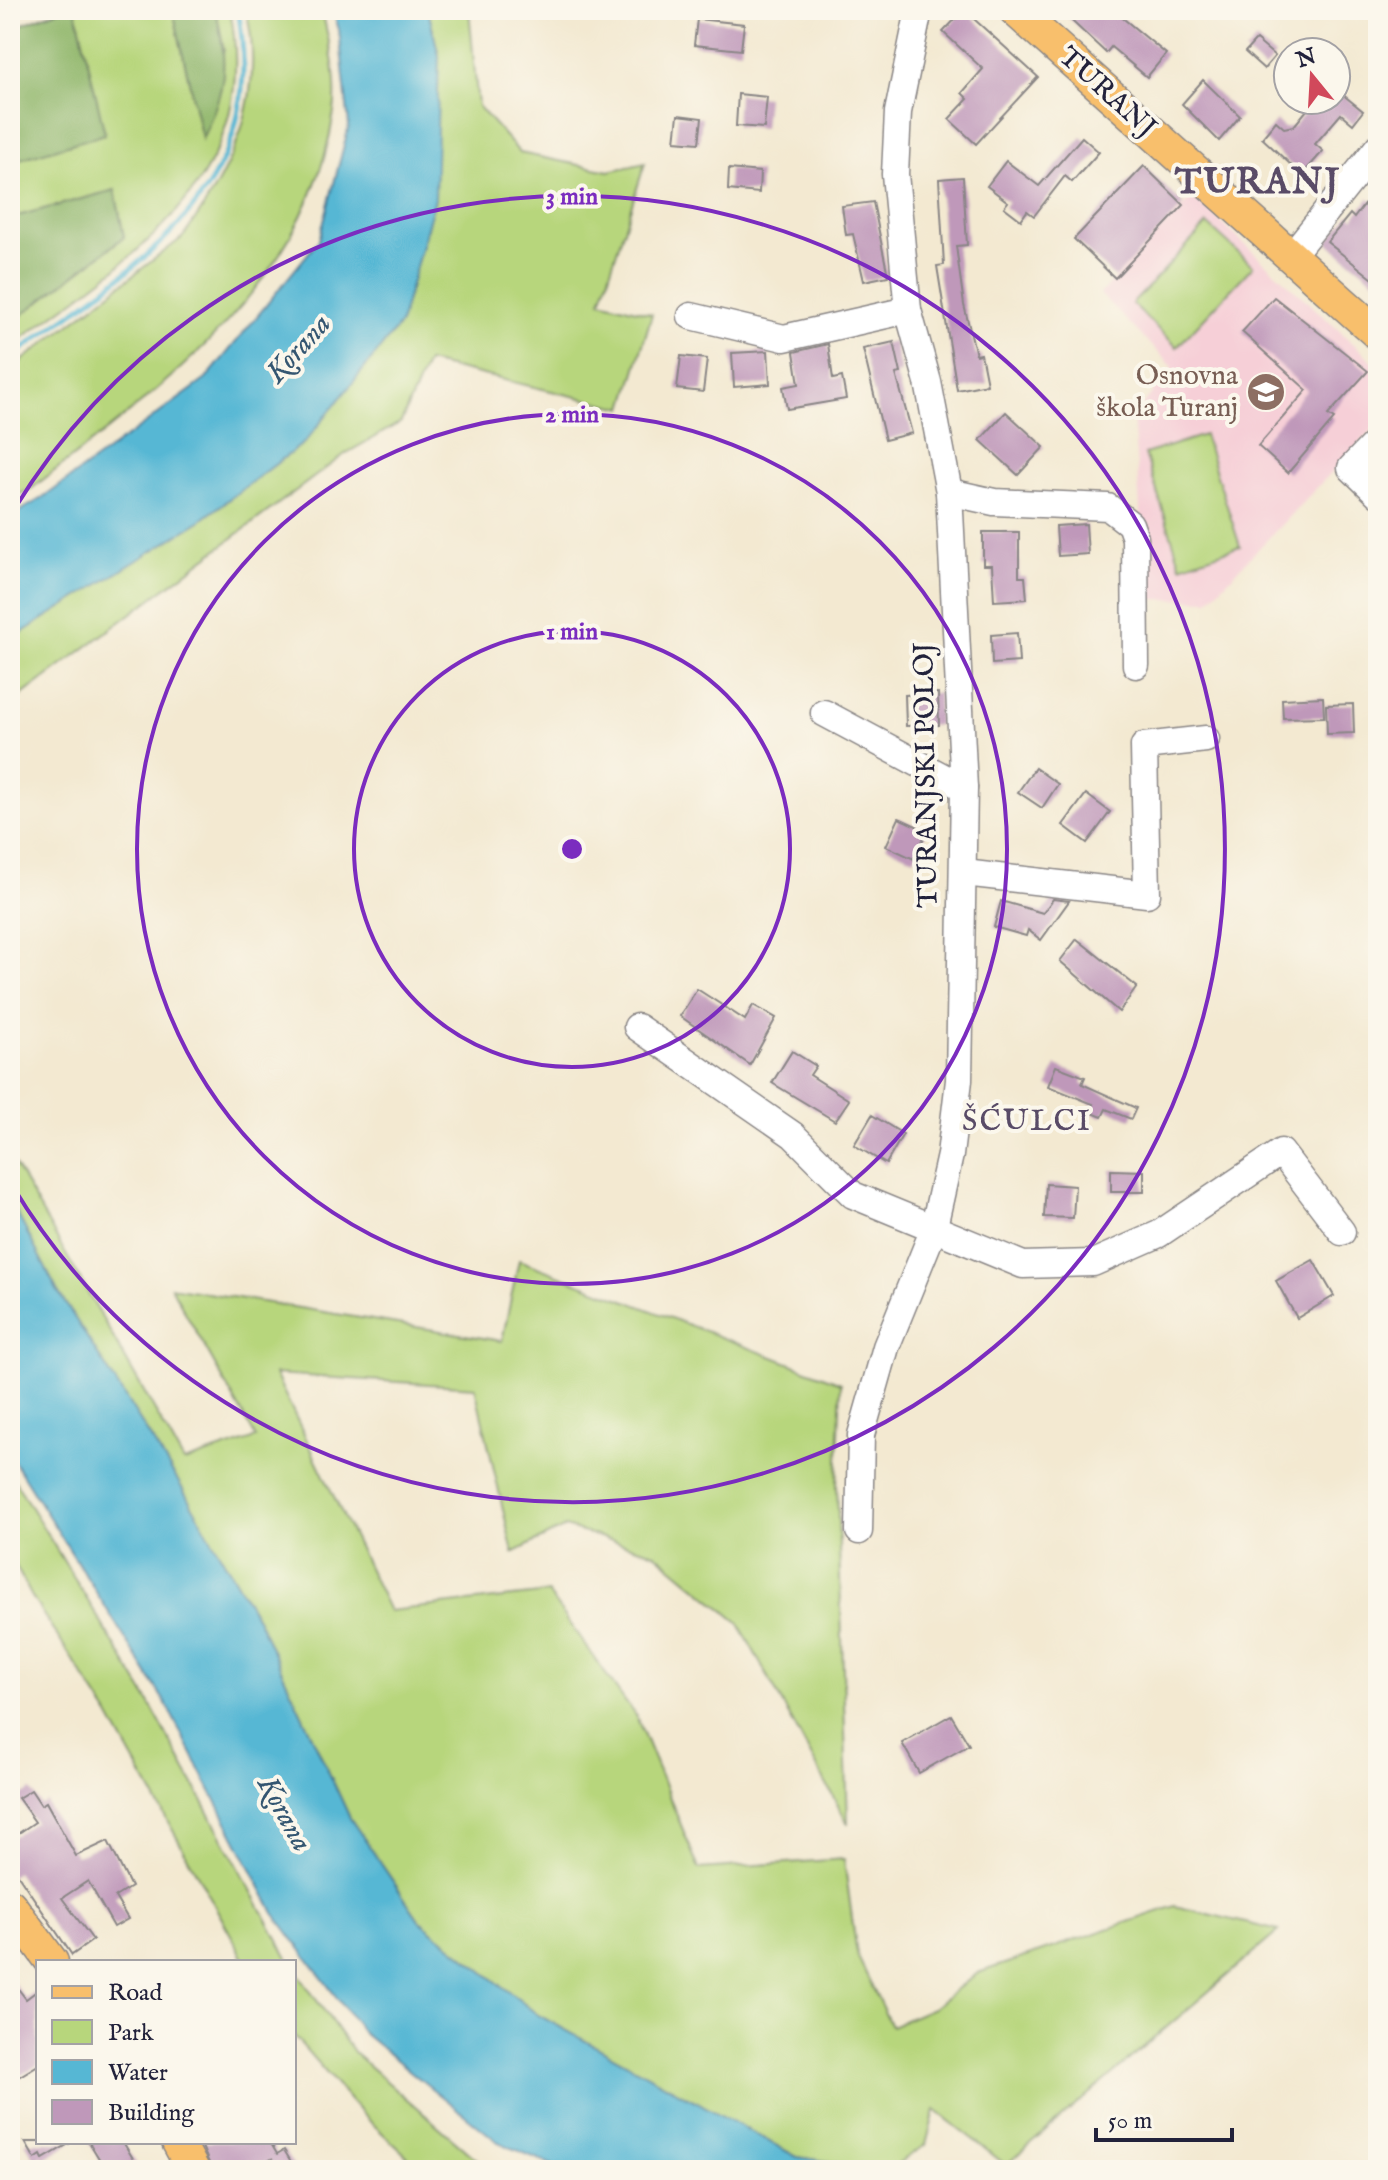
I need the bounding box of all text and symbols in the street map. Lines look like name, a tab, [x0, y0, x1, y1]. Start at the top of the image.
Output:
north arrow	[1272, 36, 1352, 116]
street label: TURANJ	[1051, 40, 1163, 146]
text: N	[1292, 43, 1320, 75]
district label: TURANJ	[1174, 160, 1341, 206]
text: 3 min	[546, 182, 598, 213]
water label: Korana	[257, 306, 340, 392]
place label: Osnovna škola Turanj	[1096, 359, 1239, 426]
school or university icon: Osnovna škola Turanj	[1245, 371, 1287, 413]
text: 2 min	[545, 400, 599, 431]
text: 1 min	[546, 617, 598, 648]
street label: TURANJSKI POLOJ	[907, 642, 947, 908]
centre of rings	[558, 835, 586, 863]
district label: ŠĆULCI	[962, 1103, 1092, 1141]
water label: Korana	[247, 1769, 320, 1859]
legend	[36, 1960, 296, 2144]
text: Road	[108, 1978, 162, 2009]
text: Park	[108, 2018, 154, 2049]
text: Water	[108, 2058, 168, 2089]
scale bar	[1096, 2092, 1232, 2142]
text: Building	[108, 2098, 195, 2129]
text: 50 m	[1108, 2106, 1152, 2137]

